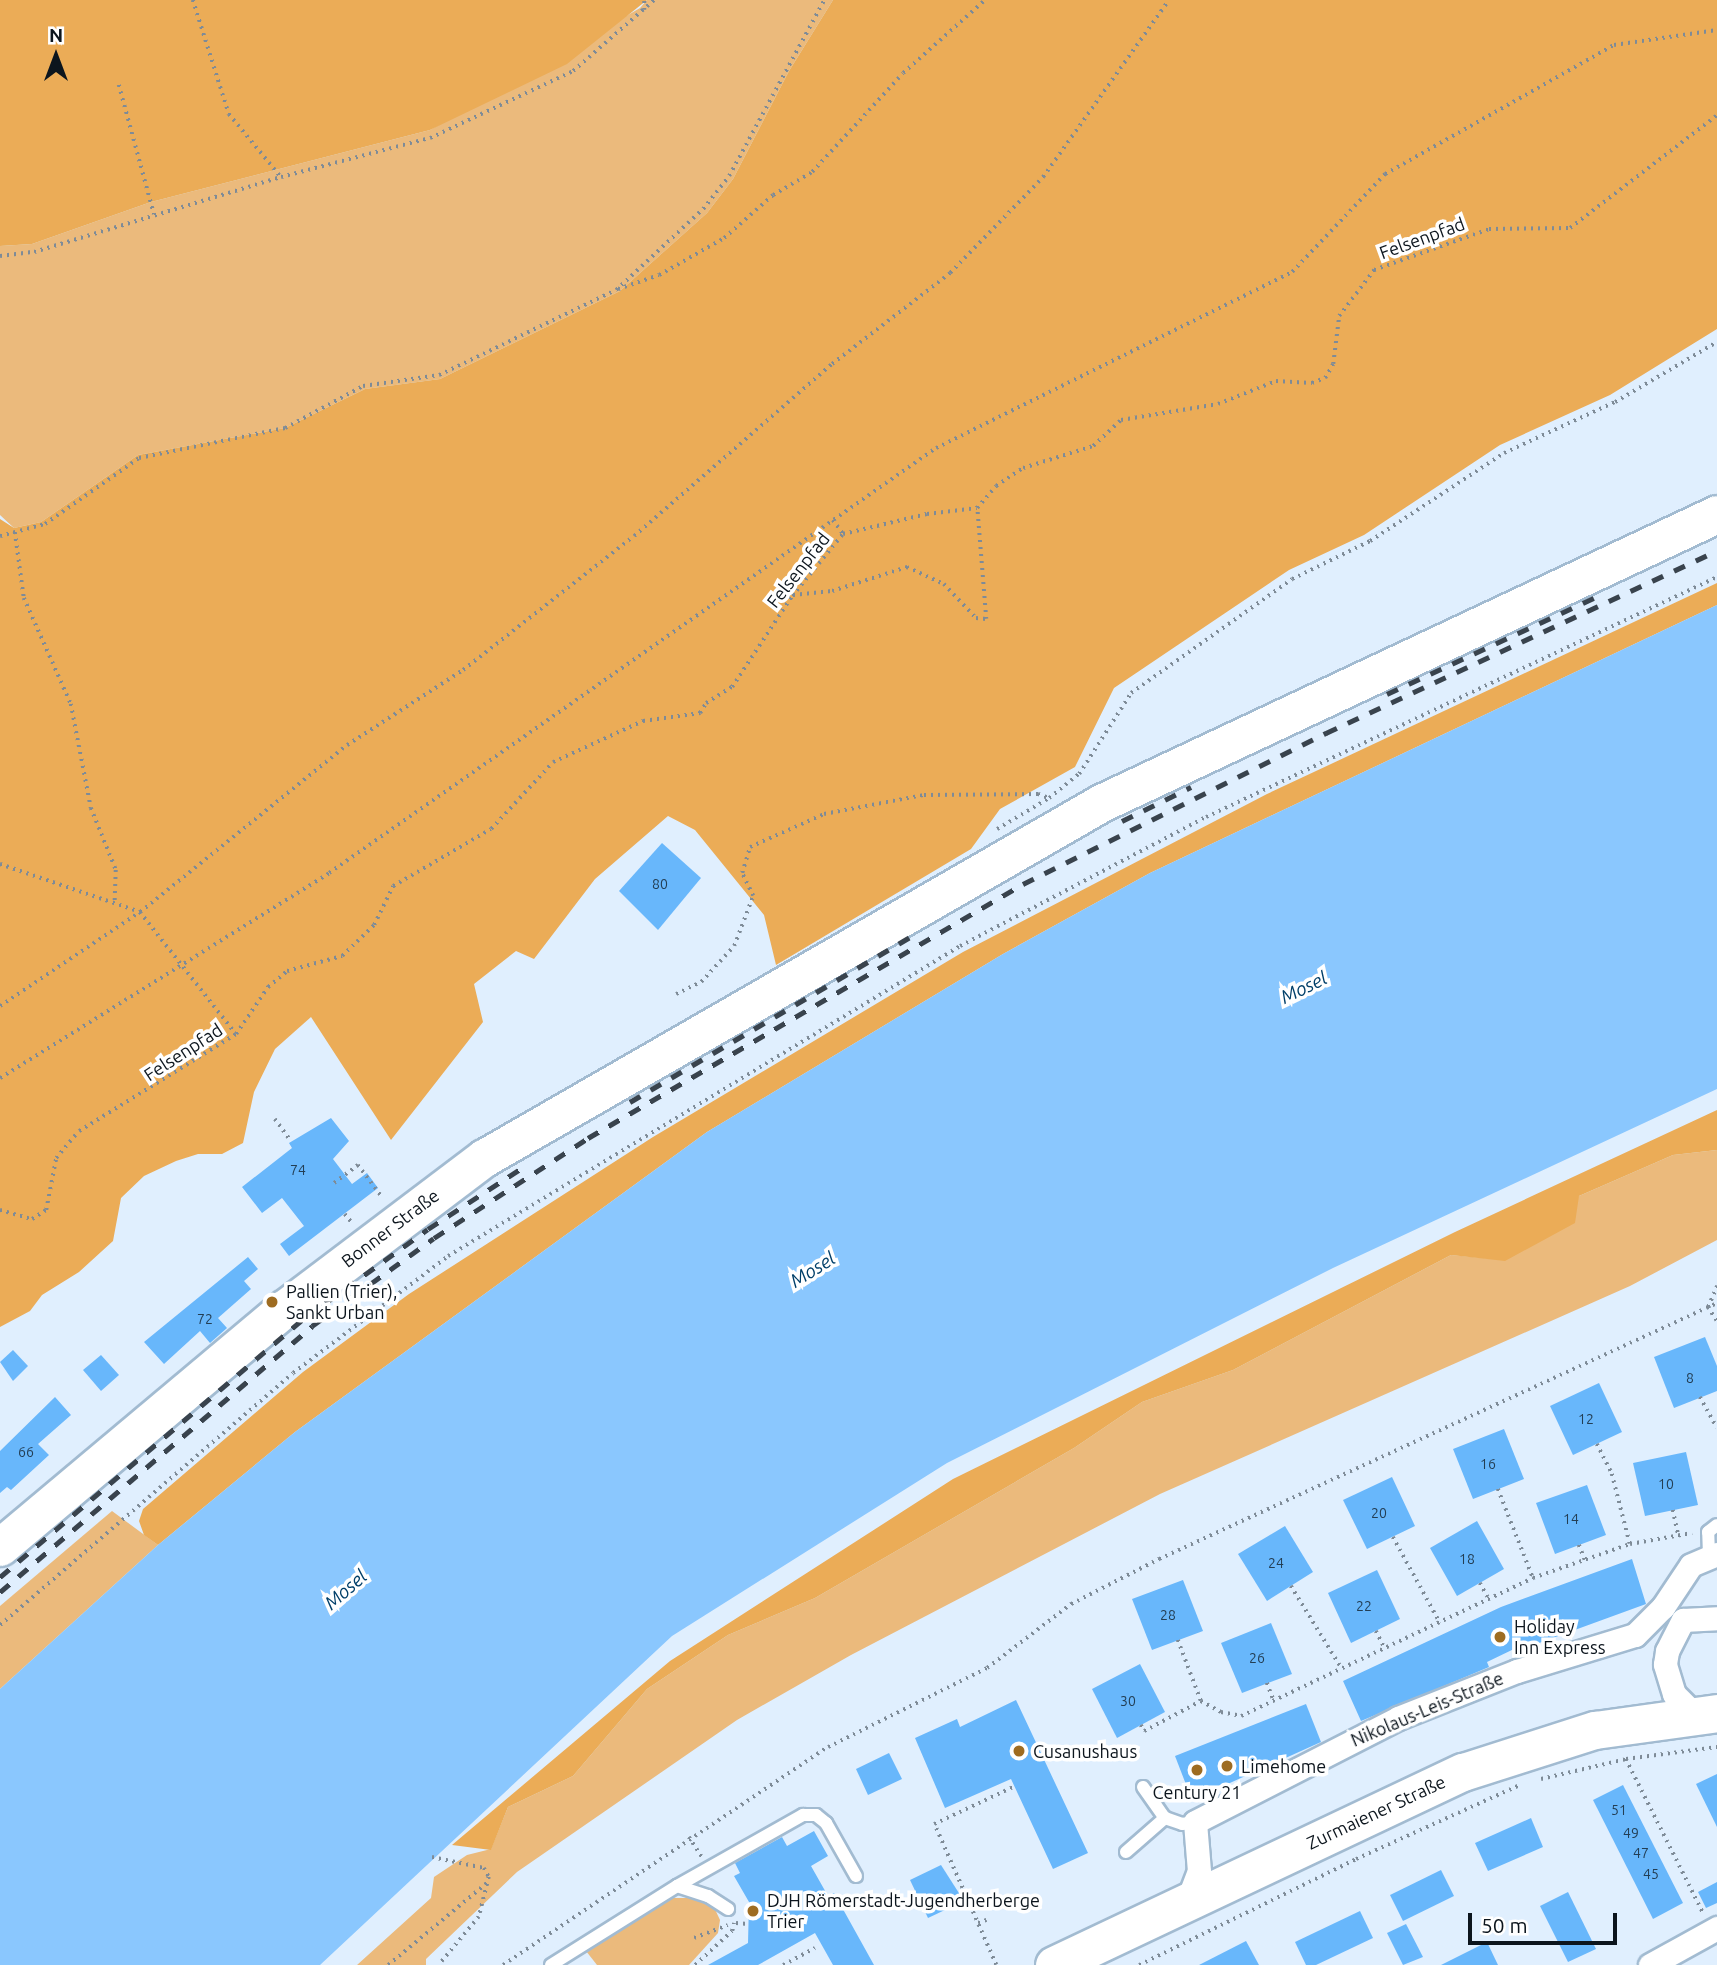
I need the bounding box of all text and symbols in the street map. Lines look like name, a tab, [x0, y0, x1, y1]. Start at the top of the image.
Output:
north arrow	[21, 21, 91, 91]
text: N	[49, 24, 63, 46]
street label: Felsenpfad	[1376, 213, 1468, 263]
street label: Felsenpfad	[762, 528, 834, 612]
house number: 80	[652, 876, 668, 892]
water label: Mosel	[1277, 967, 1331, 1009]
street label: Felsenpfad	[140, 1019, 226, 1085]
house number: 74	[290, 1162, 306, 1178]
street label: Bonner Straße	[337, 1184, 443, 1272]
water label: Mosel	[786, 1247, 840, 1293]
place label: Pallien (Trier), Sankt Urban	[286, 1281, 397, 1324]
marker: Pallien (Trier), Sankt Urban	[264, 1294, 280, 1310]
house number: 72	[197, 1311, 213, 1327]
house number: 8	[1686, 1370, 1694, 1386]
house number: 12	[1578, 1411, 1594, 1427]
house number: 66	[18, 1444, 34, 1460]
house number: 16	[1480, 1456, 1496, 1472]
house number: 10	[1658, 1476, 1674, 1492]
house number: 20	[1371, 1505, 1387, 1521]
house number: 14	[1563, 1511, 1579, 1527]
house number: 18	[1459, 1551, 1475, 1567]
house number: 24	[1268, 1555, 1284, 1571]
water label: Mosel	[320, 1565, 372, 1615]
house number: 22	[1356, 1598, 1372, 1614]
house number: 28	[1160, 1607, 1176, 1623]
place label: Holiday Inn Express	[1514, 1616, 1606, 1658]
marker: Holiday Inn Express	[1492, 1629, 1508, 1645]
house number: 26	[1249, 1650, 1265, 1666]
street label: Nikolaus-Leis-Straße	[1347, 1667, 1507, 1751]
house number: 30	[1120, 1693, 1136, 1709]
place label: Cusanushaus	[1033, 1740, 1137, 1762]
marker: Cusanushaus	[1011, 1743, 1027, 1759]
place label: Limehome	[1241, 1755, 1326, 1777]
marker: Limehome	[1219, 1758, 1235, 1774]
marker: Century 21	[1189, 1762, 1205, 1778]
street label: Zurmaiener Straße	[1303, 1770, 1449, 1854]
place label: Century 21	[1153, 1781, 1241, 1803]
house number: 51	[1611, 1802, 1627, 1818]
house number: 49	[1623, 1825, 1639, 1841]
house number: 47	[1633, 1845, 1649, 1861]
house number: 45	[1643, 1866, 1659, 1882]
place label: DJH Römerstadt-Jugendherberge Trier	[767, 1890, 1040, 1932]
scale bar	[1472, 1898, 1621, 1942]
marker: DJH Römerstadt-Jugendherberge Trier	[745, 1903, 761, 1919]
text: 50 m	[1481, 1913, 1528, 1937]

